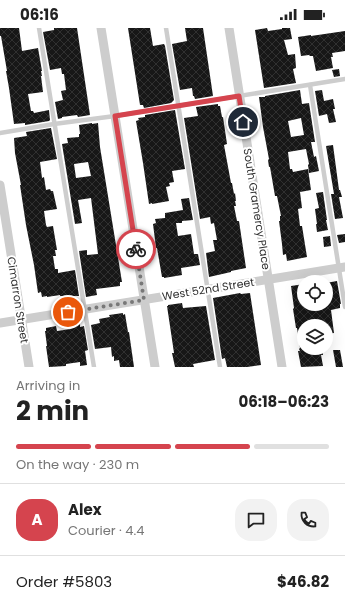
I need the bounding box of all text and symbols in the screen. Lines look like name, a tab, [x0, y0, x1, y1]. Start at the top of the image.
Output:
text: 06:16	[20, 4, 59, 25]
pin	[226, 105, 260, 139]
icon: home	[232, 111, 254, 133]
street label: South Gramercy Place	[240, 147, 275, 271]
courier	[116, 229, 156, 269]
icon: bike	[125, 238, 147, 260]
street label: Cimarron Street	[3, 256, 33, 344]
street label: West 52nd Street	[161, 274, 255, 304]
map controls	[297, 275, 333, 355]
button: locate	[297, 275, 333, 311]
pin	[51, 295, 85, 329]
icon: bag	[57, 301, 79, 323]
button: layers	[297, 319, 333, 355]
text: Arriving in	[16, 376, 80, 395]
text: 06:18–06:23	[238, 391, 329, 412]
text: 2 min	[16, 393, 89, 429]
text: On the way · 230 m	[16, 455, 139, 474]
text: Alex	[68, 499, 102, 520]
button: chat	[235, 499, 277, 541]
button: phone	[287, 499, 329, 541]
text: A	[31, 509, 43, 530]
text: Courier · 4.4	[68, 521, 144, 540]
text: Order #5803	[16, 571, 112, 592]
text: $46.82	[277, 571, 329, 592]

